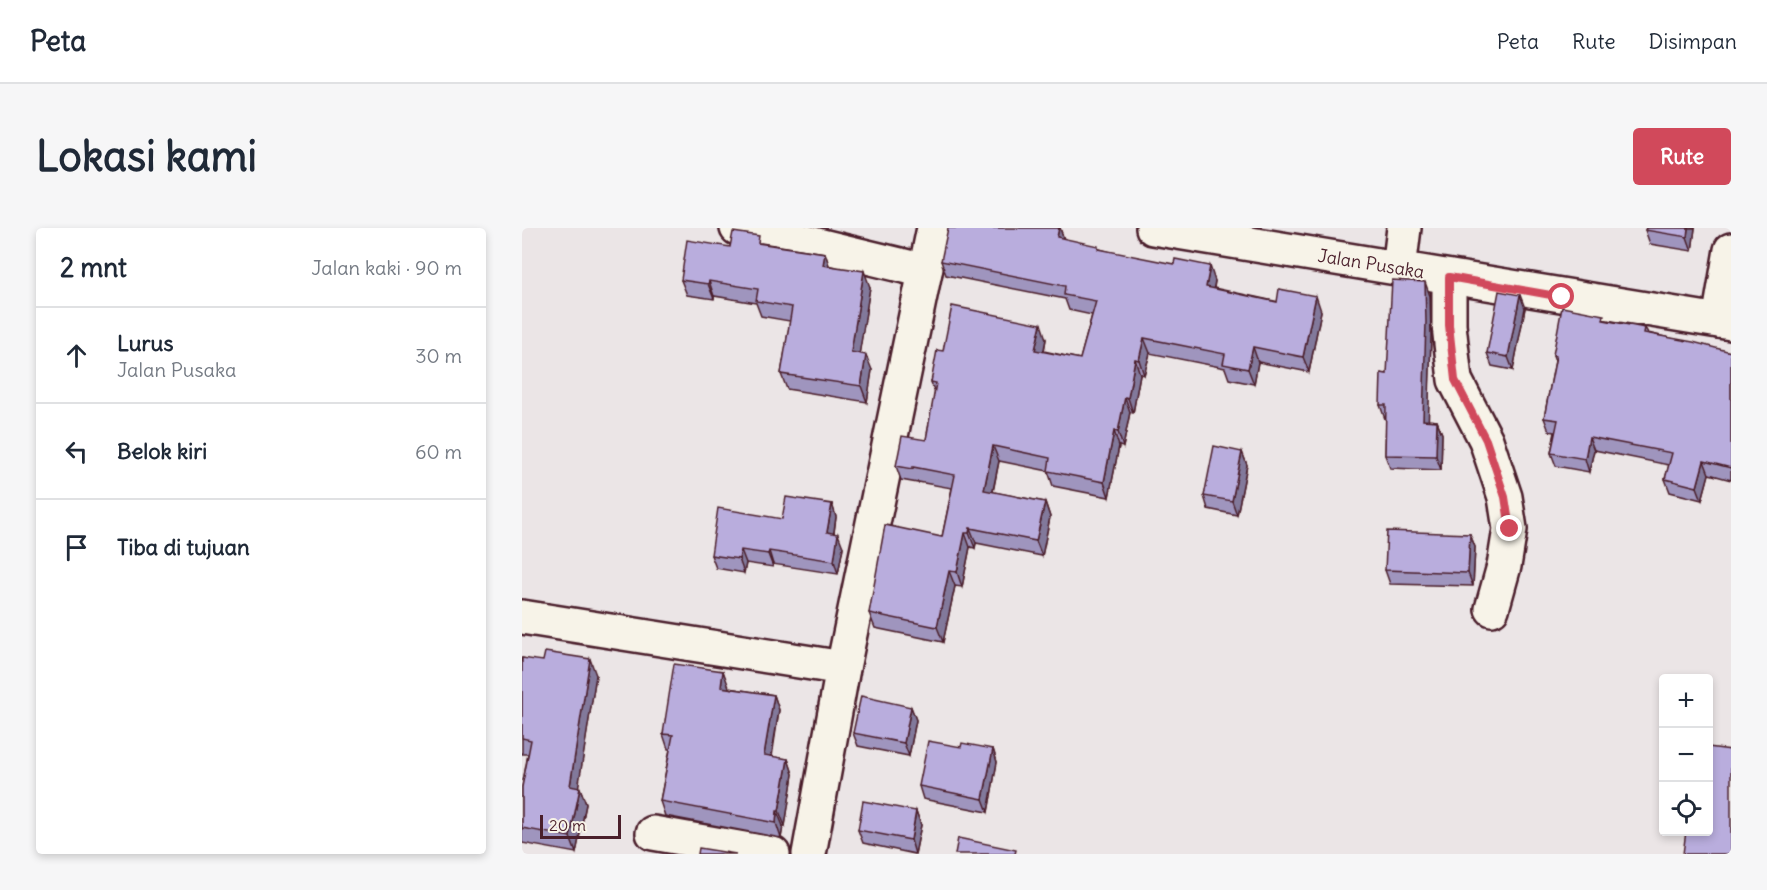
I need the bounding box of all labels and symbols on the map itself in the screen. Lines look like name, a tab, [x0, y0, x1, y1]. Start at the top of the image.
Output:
street label: Jalan Pusaka	[1316, 244, 1426, 283]
route start	[1548, 283, 1574, 309]
route end	[1496, 515, 1522, 541]
scale bar	[540, 812, 621, 840]

